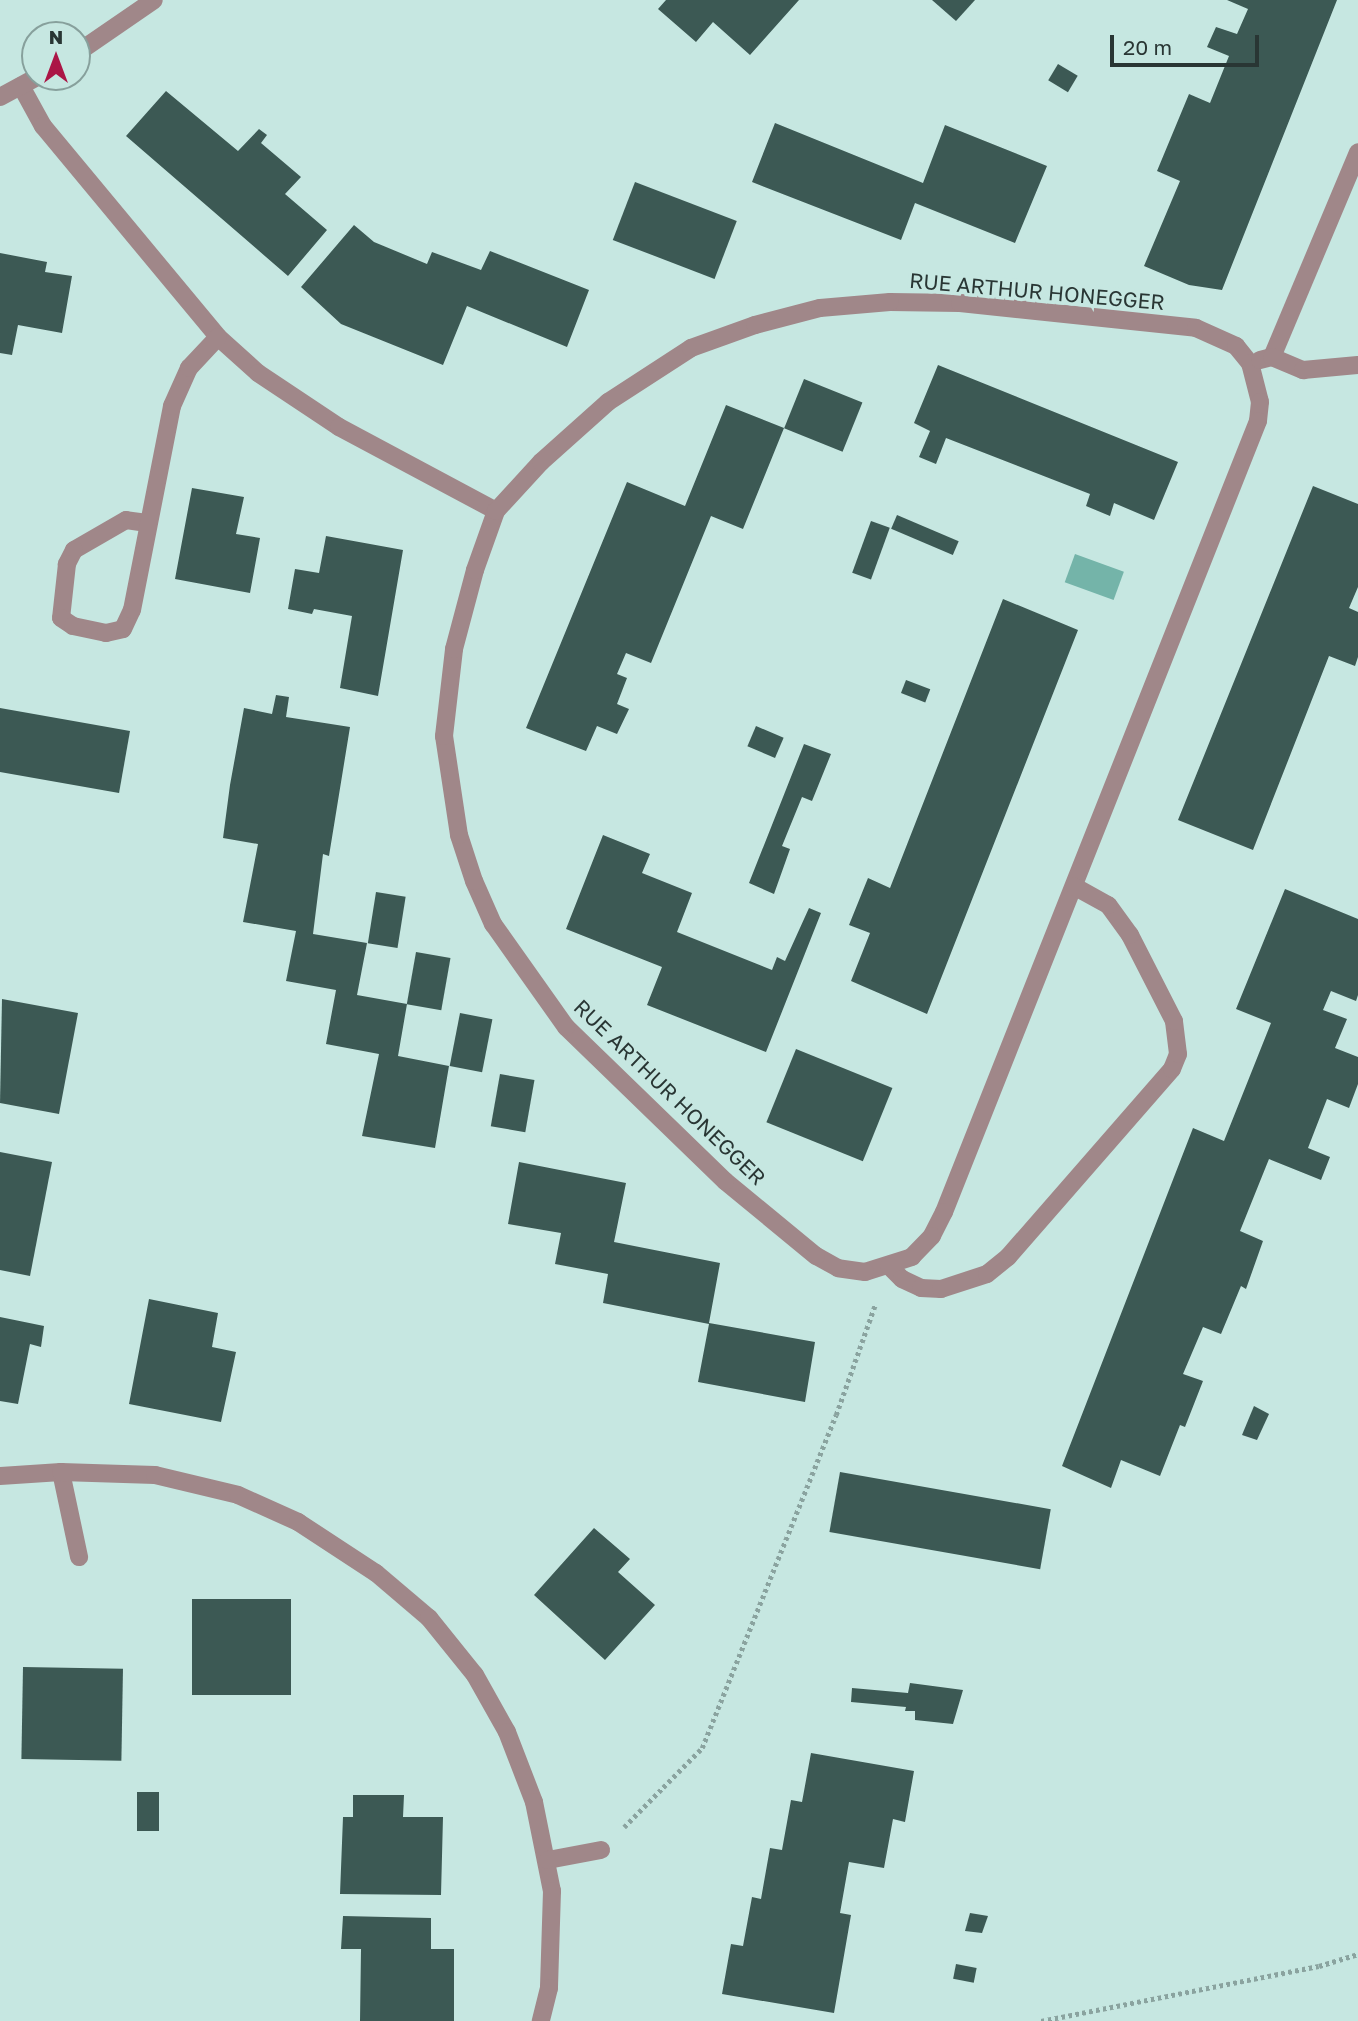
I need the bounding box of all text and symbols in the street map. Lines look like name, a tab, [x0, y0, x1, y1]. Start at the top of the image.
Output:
north arrow	[21, 21, 91, 91]
scale bar	[1113, 21, 1262, 65]
text: N	[49, 25, 63, 48]
text: 20 m	[1123, 34, 1172, 60]
street label: RUE ARTHUR HONEGGER	[908, 267, 1166, 315]
street label: RUE ARTHUR HONEGGER	[569, 994, 771, 1190]

